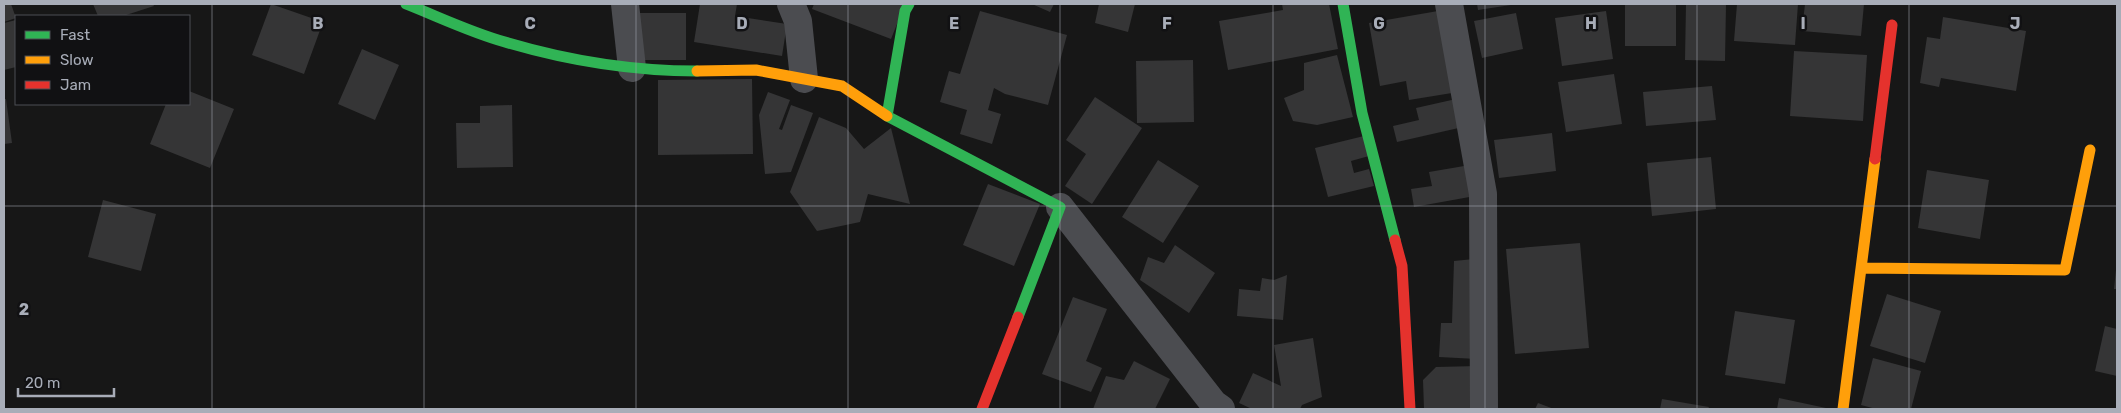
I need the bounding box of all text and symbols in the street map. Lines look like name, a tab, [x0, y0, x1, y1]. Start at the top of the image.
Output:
text: B	[312, 14, 324, 33]
text: C	[524, 14, 536, 33]
text: D	[736, 14, 748, 33]
text: E	[949, 14, 959, 33]
text: F	[1162, 14, 1172, 33]
text: G	[1373, 14, 1385, 33]
text: H	[1585, 14, 1597, 33]
text: I	[1800, 14, 1806, 33]
text: J	[2010, 14, 2020, 33]
legend	[15, 15, 190, 105]
text: Fast	[60, 26, 90, 44]
text: Slow	[60, 51, 93, 69]
text: Jam	[60, 76, 91, 94]
text: 2	[19, 300, 29, 319]
scale bar	[18, 366, 114, 398]
text: 20 m	[25, 374, 60, 392]

